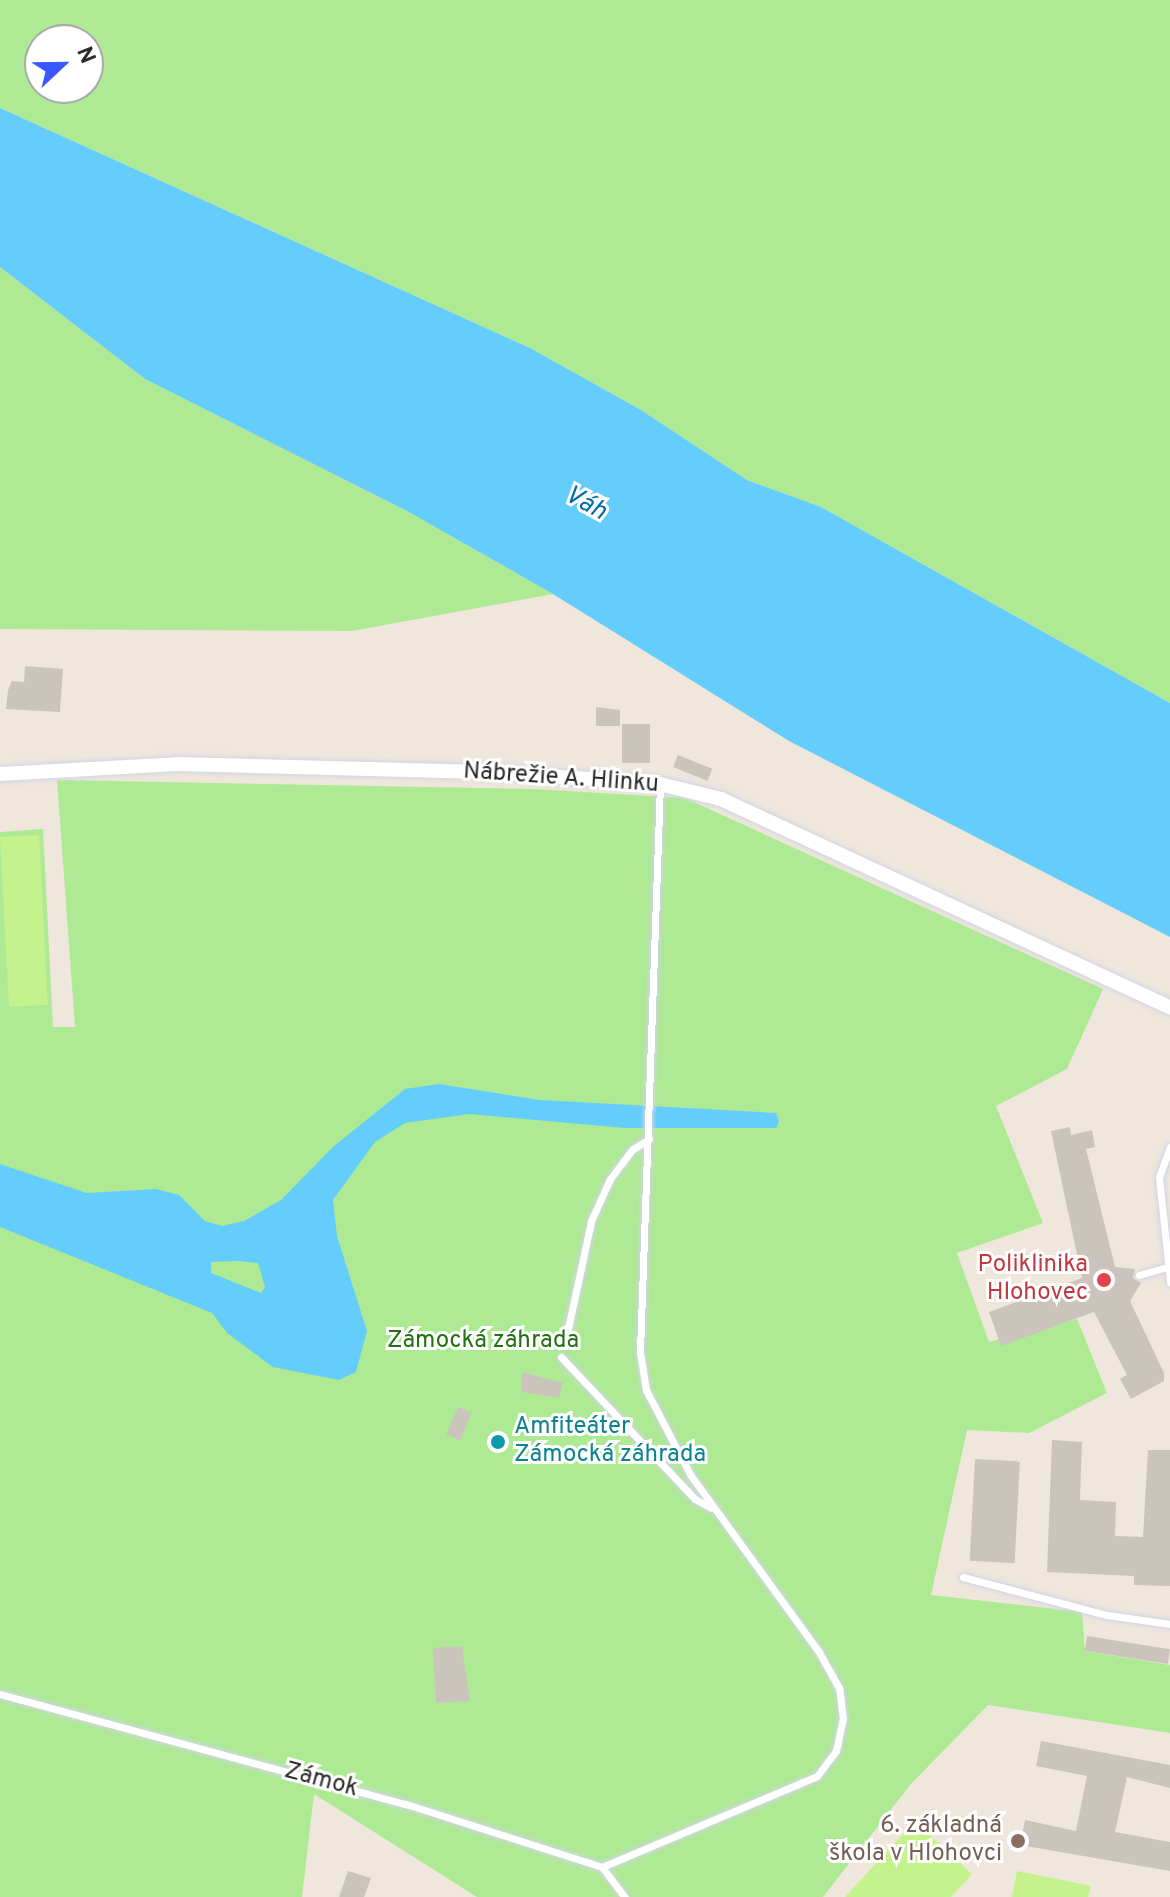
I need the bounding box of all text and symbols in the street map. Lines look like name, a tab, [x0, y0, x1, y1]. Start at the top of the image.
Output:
north arrow	[24, 24, 104, 104]
text: N	[69, 43, 100, 68]
water label: Váh	[558, 480, 612, 528]
street label: Nábrežie A. Hlinku	[462, 758, 660, 800]
place label: Poliklinika Hlohovec	[978, 1252, 1088, 1308]
marker: Poliklinika Hlohovec	[1095, 1271, 1113, 1289]
park label: Zámocká záhrada	[387, 1328, 579, 1356]
place label: Amfiteáter Zámocká záhrada	[514, 1414, 706, 1470]
marker: Amfiteáter Zámocká záhrada	[489, 1433, 507, 1451]
street label: Zámok	[281, 1757, 361, 1805]
place label: 6. základná škola v Hlohovci	[829, 1813, 1002, 1869]
marker: 6. základná škola v Hlohovci	[1009, 1832, 1027, 1850]

